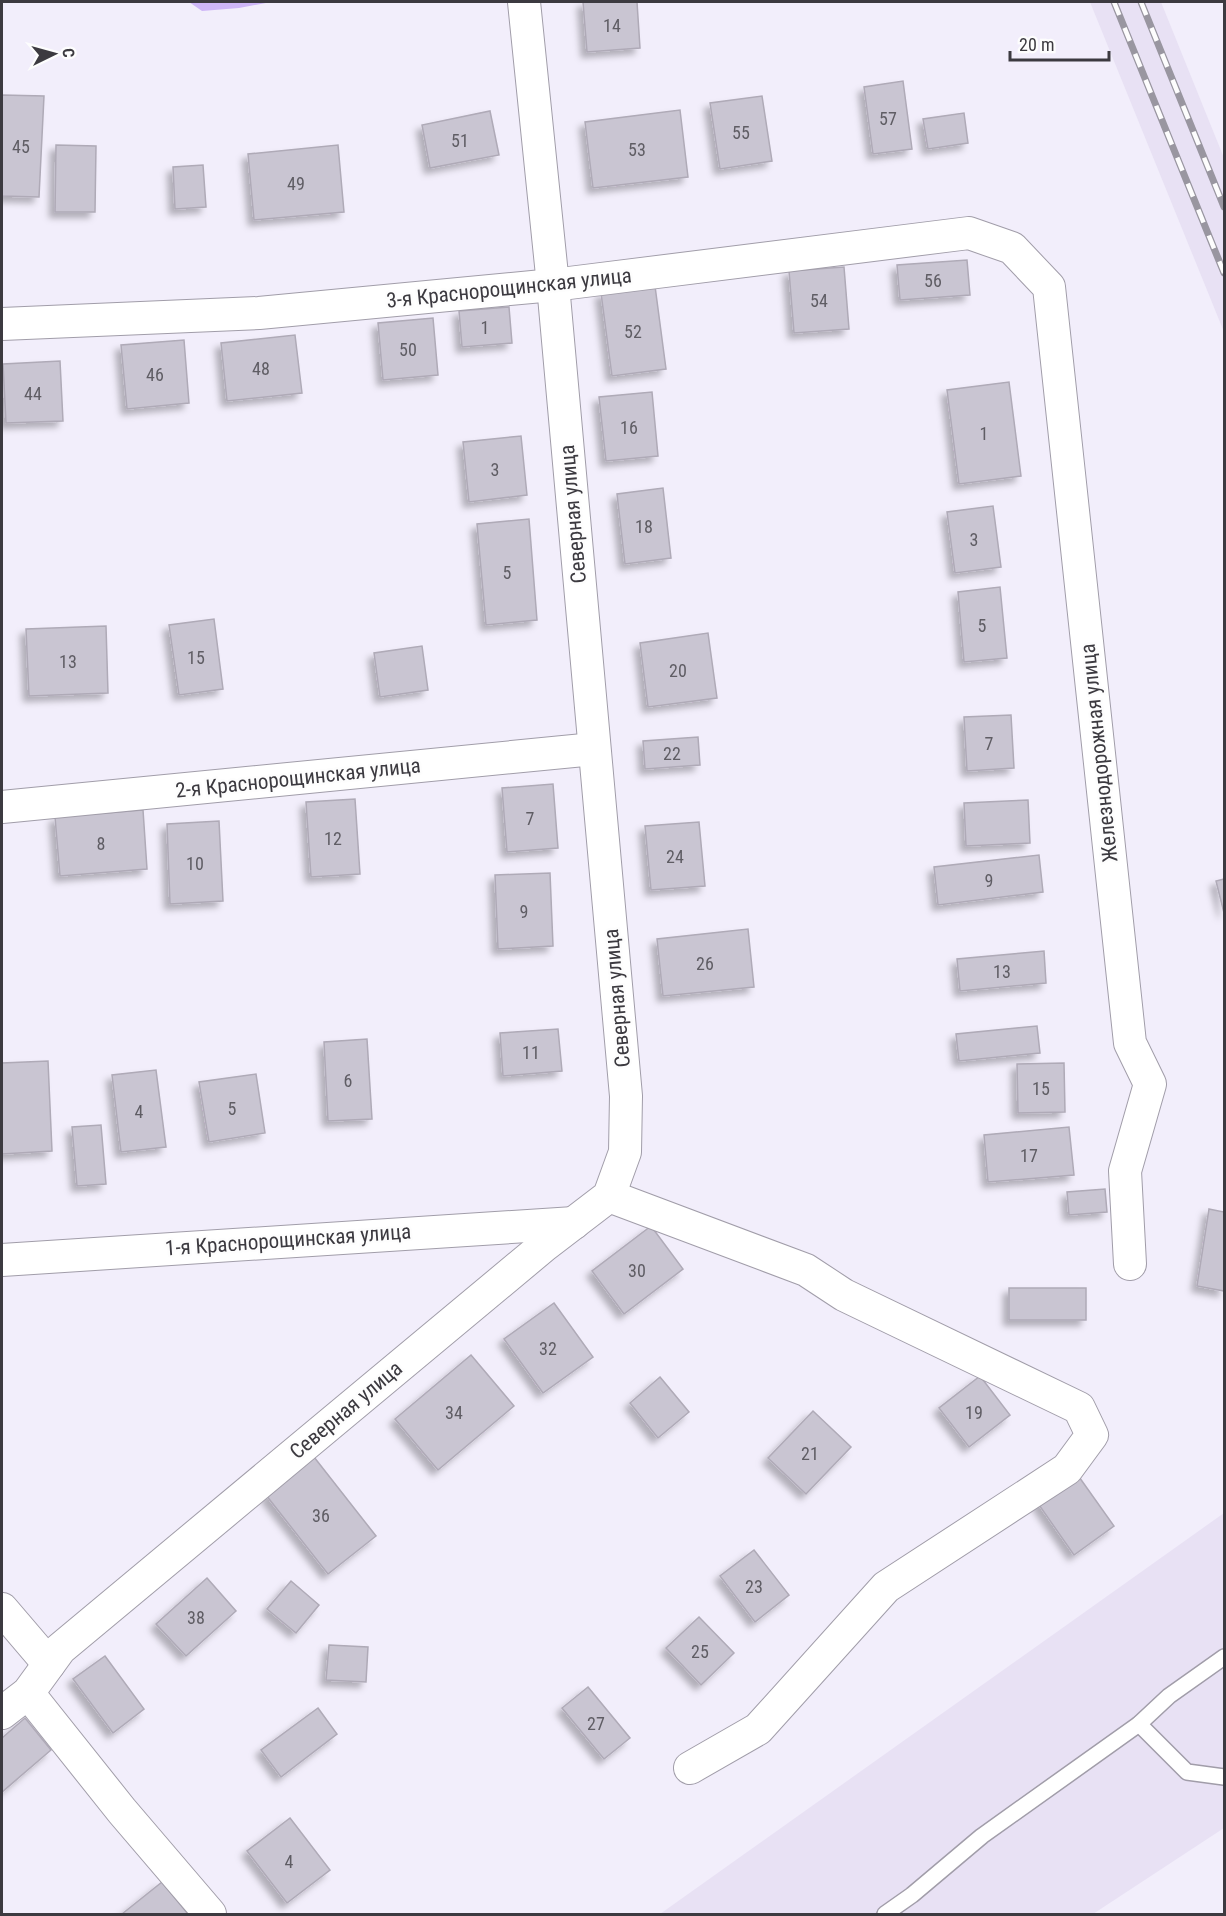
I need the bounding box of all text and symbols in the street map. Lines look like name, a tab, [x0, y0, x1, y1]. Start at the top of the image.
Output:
house number: 14	[603, 15, 621, 36]
north arrow	[24, 24, 84, 84]
scale bar	[1010, 24, 1109, 62]
text: 20 m	[1019, 34, 1054, 55]
text: С	[59, 47, 78, 58]
house number: 57	[879, 108, 897, 129]
house number: 55	[732, 122, 750, 143]
house number: 51	[451, 130, 469, 151]
house number: 45	[12, 136, 30, 157]
house number: 53	[628, 139, 646, 160]
house number: 49	[287, 173, 305, 194]
street label: 3-я Краснорощинская улица	[385, 263, 633, 313]
house number: 56	[924, 270, 942, 291]
house number: 54	[810, 290, 828, 311]
house number: 1	[481, 317, 489, 338]
house number: 52	[624, 321, 642, 342]
house number: 50	[399, 339, 417, 360]
house number: 48	[252, 358, 270, 379]
house number: 46	[146, 364, 164, 385]
house number: 44	[24, 383, 42, 404]
house number: 16	[620, 417, 638, 438]
house number: 1	[980, 423, 988, 444]
street label: Северная улица	[555, 444, 591, 584]
house number: 3	[491, 459, 499, 480]
house number: 18	[635, 516, 653, 537]
house number: 3	[970, 529, 978, 550]
house number: 5	[503, 562, 512, 583]
house number: 5	[978, 615, 987, 636]
street label: Железнодорожная улица	[1076, 643, 1122, 863]
house number: 15	[187, 647, 205, 668]
house number: 13	[59, 651, 77, 672]
house number: 20	[669, 660, 687, 681]
house number: 7	[985, 733, 994, 754]
house number: 22	[663, 743, 681, 764]
street label: 2-я Краснорощинская улица	[174, 753, 422, 803]
house number: 7	[526, 808, 535, 829]
house number: 12	[324, 828, 342, 849]
house number: 8	[97, 833, 105, 854]
house number: 24	[666, 846, 684, 867]
house number: 10	[186, 853, 204, 874]
house number: 9	[985, 870, 993, 891]
house number: 9	[520, 901, 528, 922]
street label: Северная улица	[599, 928, 635, 1068]
house number: 26	[696, 953, 714, 974]
house number: 13	[993, 961, 1011, 982]
house number: 11	[522, 1042, 540, 1063]
house number: 6	[344, 1070, 352, 1091]
house number: 15	[1032, 1078, 1050, 1099]
house number: 5	[228, 1098, 237, 1119]
house number: 4	[135, 1101, 144, 1122]
house number: 17	[1020, 1145, 1038, 1166]
street label: 1-я Краснорощинская улица	[164, 1219, 412, 1261]
house number: 30	[628, 1260, 646, 1281]
house number: 32	[539, 1338, 557, 1359]
street label: Северная улица	[285, 1356, 407, 1464]
house number: 34	[445, 1402, 463, 1423]
house number: 19	[965, 1402, 983, 1423]
house number: 21	[801, 1443, 819, 1464]
house number: 36	[312, 1505, 330, 1526]
house number: 23	[745, 1576, 763, 1597]
house number: 38	[187, 1607, 205, 1628]
house number: 25	[691, 1641, 709, 1662]
house number: 27	[587, 1713, 605, 1734]
house number: 4	[285, 1851, 294, 1872]

